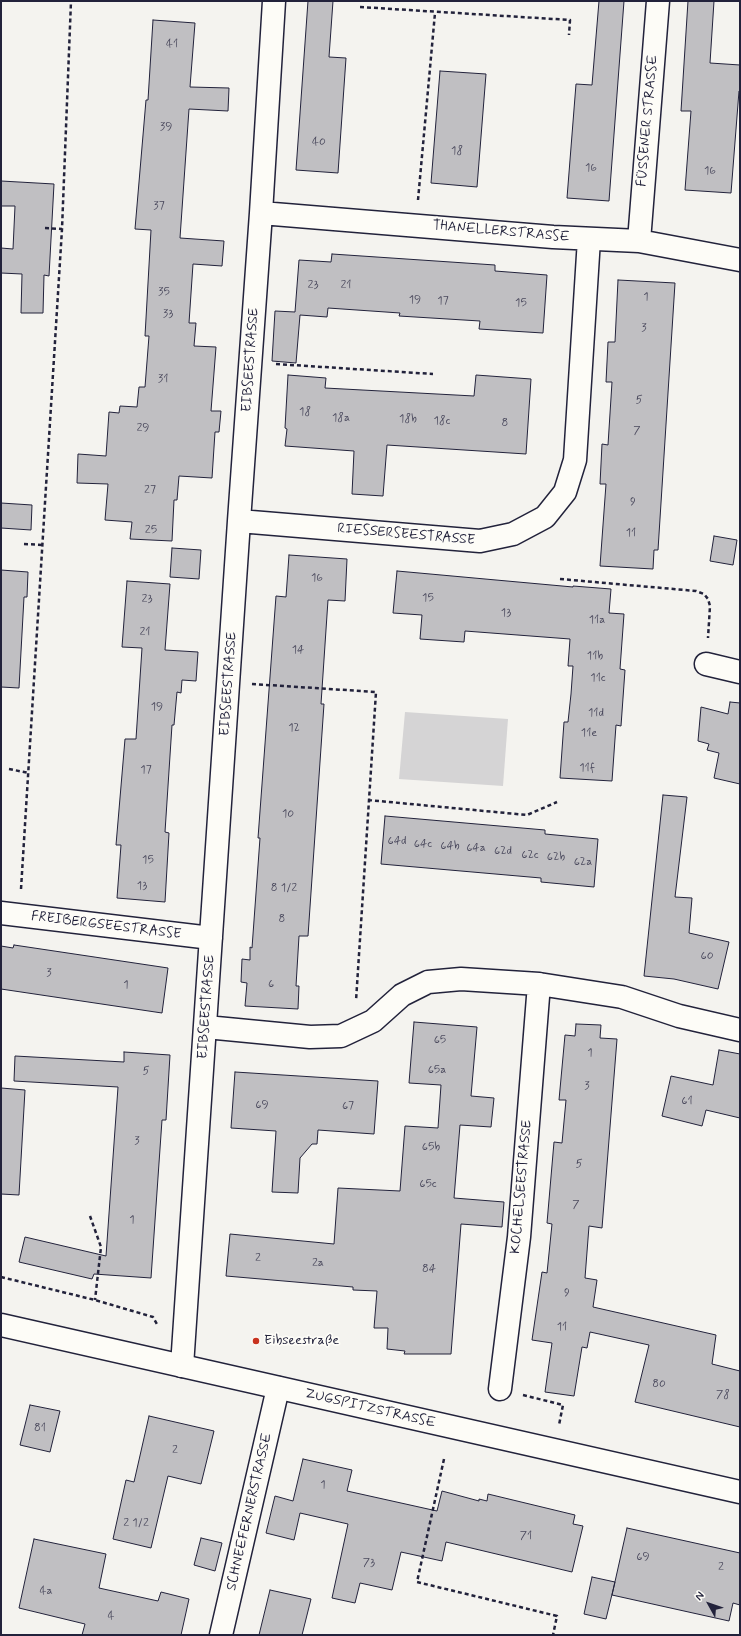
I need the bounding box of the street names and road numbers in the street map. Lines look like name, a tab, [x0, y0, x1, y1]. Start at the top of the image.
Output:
street label: FÜSSENER STRASSE	[634, 54, 662, 188]
street label: THANELLERSTRASSE	[432, 218, 570, 246]
street label: EIBSEESTRASSE	[239, 307, 263, 413]
street label: RIESSERSEESTRASSE	[336, 521, 476, 549]
street label: EIBSEESTRASSE	[217, 631, 241, 737]
street label: FREIBERGSEESTRASSE	[30, 908, 182, 944]
street label: EIBSEESTRASSE	[195, 954, 219, 1060]
street label: KOCHELSEESTRASSE	[508, 1119, 536, 1255]
street label: ZUGSPITZSTRASSE	[303, 1386, 437, 1432]
street label: SCHNEEFERNERSTRASSE	[224, 1431, 276, 1593]

